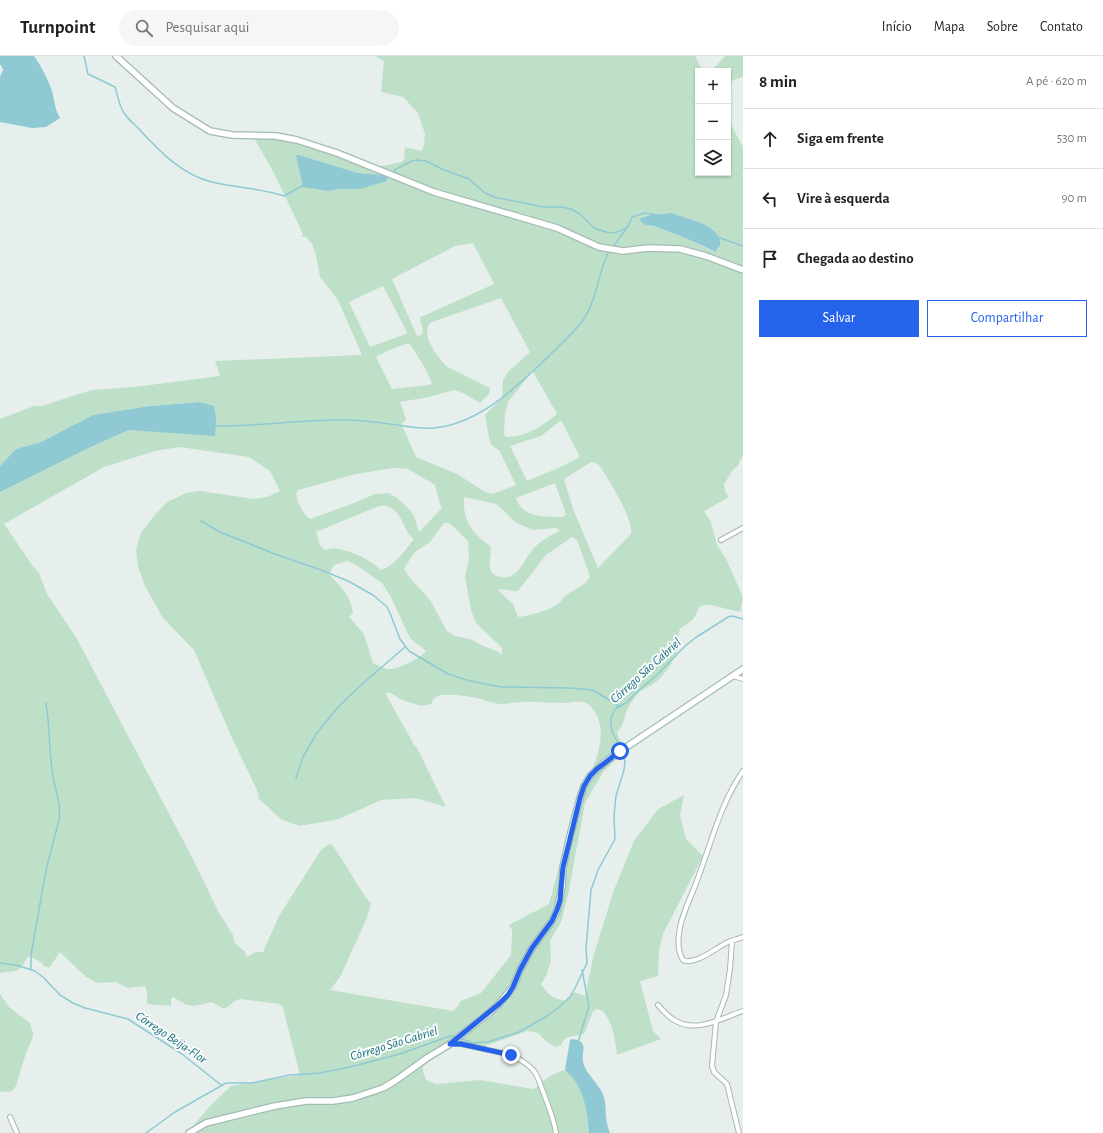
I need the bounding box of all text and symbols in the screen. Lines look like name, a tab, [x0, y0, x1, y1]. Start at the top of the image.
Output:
search box	[119, 10, 399, 46]
icon: search	[133, 17, 155, 39]
text: Turnpoint	[20, 18, 95, 37]
text: Pesquisar aqui	[165, 20, 249, 35]
text: Início	[882, 20, 912, 34]
text: Mapa	[934, 20, 965, 34]
text: Sobre	[987, 20, 1018, 34]
text: Contato	[1040, 20, 1083, 34]
map controls	[695, 68, 731, 176]
button: +	[695, 68, 731, 104]
text: 8 min	[759, 73, 797, 90]
text: A pé · 620 m	[1026, 75, 1087, 88]
button: −	[695, 104, 731, 140]
icon: ahead	[759, 128, 781, 150]
text: Siga em frente	[797, 131, 884, 146]
text: 530 m	[1057, 132, 1087, 145]
button: layers	[695, 140, 731, 176]
icon: left	[759, 188, 781, 210]
text: Vire à esquerda	[797, 191, 890, 206]
text: 90 m	[1061, 192, 1087, 205]
icon: arrive	[759, 248, 781, 270]
text: Chegada ao destino	[797, 251, 914, 266]
button: Salvar	[759, 300, 919, 337]
button: Compartilhar	[927, 300, 1087, 337]
water label: Córrego São Gabriel	[608, 636, 684, 706]
route start	[611, 742, 629, 760]
water label: Córrego Beija-Flor	[133, 1009, 210, 1067]
water label: Córrego São Gabriel	[349, 1025, 439, 1063]
route end	[502, 1046, 520, 1064]

